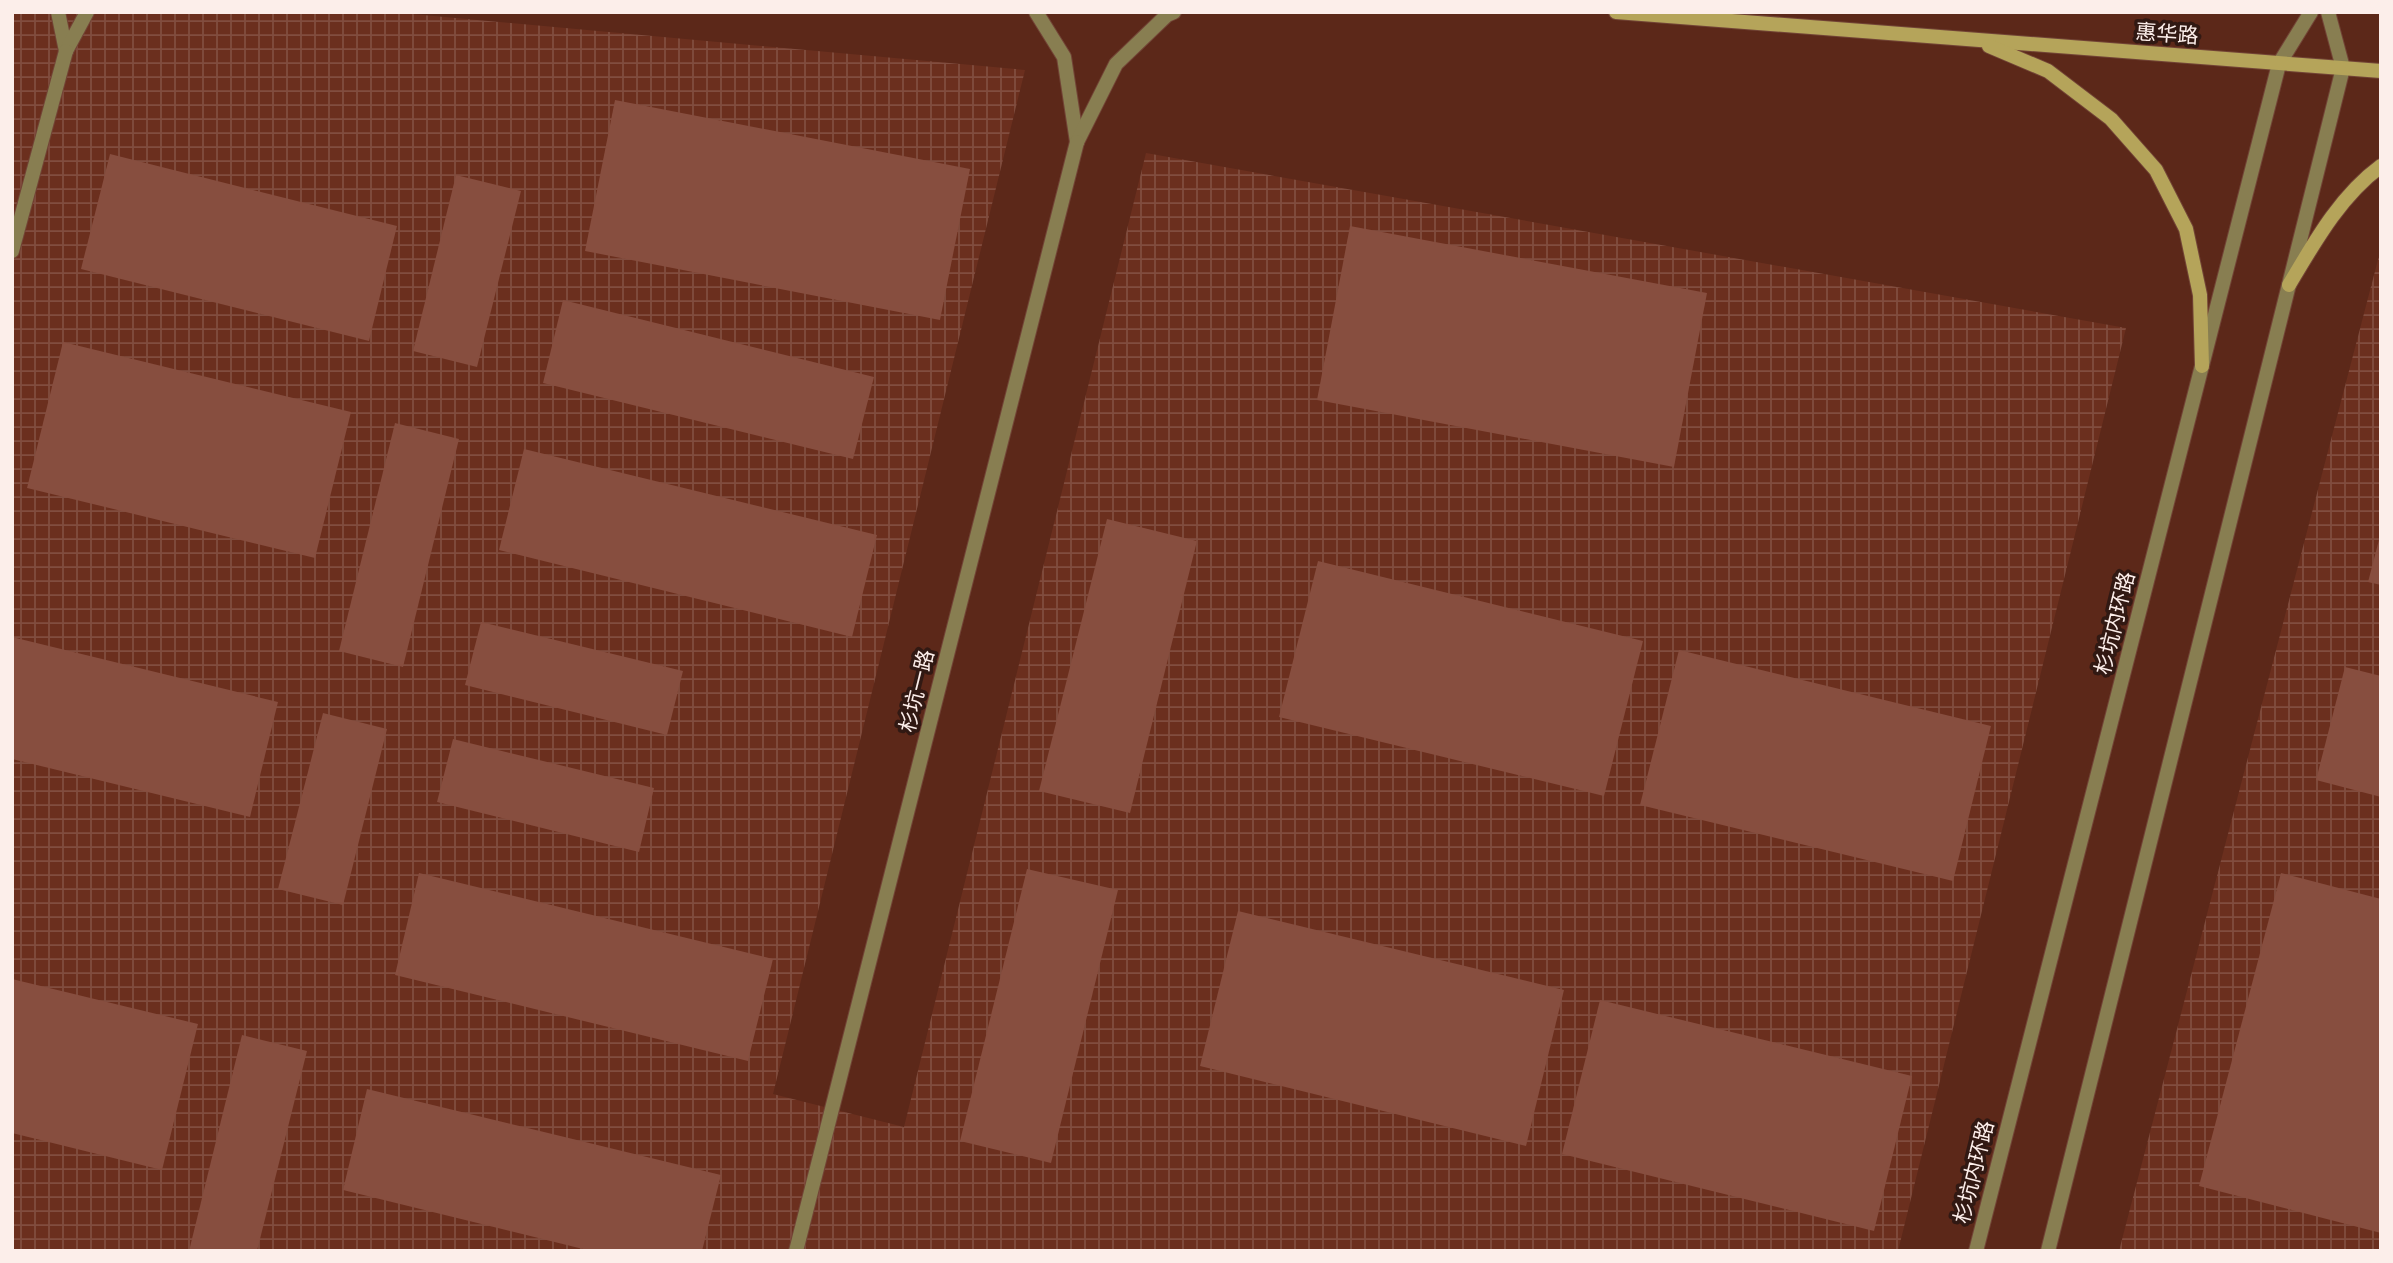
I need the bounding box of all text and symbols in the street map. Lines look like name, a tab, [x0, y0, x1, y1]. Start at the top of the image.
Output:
street label: 惠华路	[2135, 20, 2199, 48]
street label: 杉坑内环路	[2091, 569, 2139, 677]
street label: 杉坑一路	[895, 647, 939, 735]
street label: 杉坑内环路	[1950, 1118, 1998, 1226]

